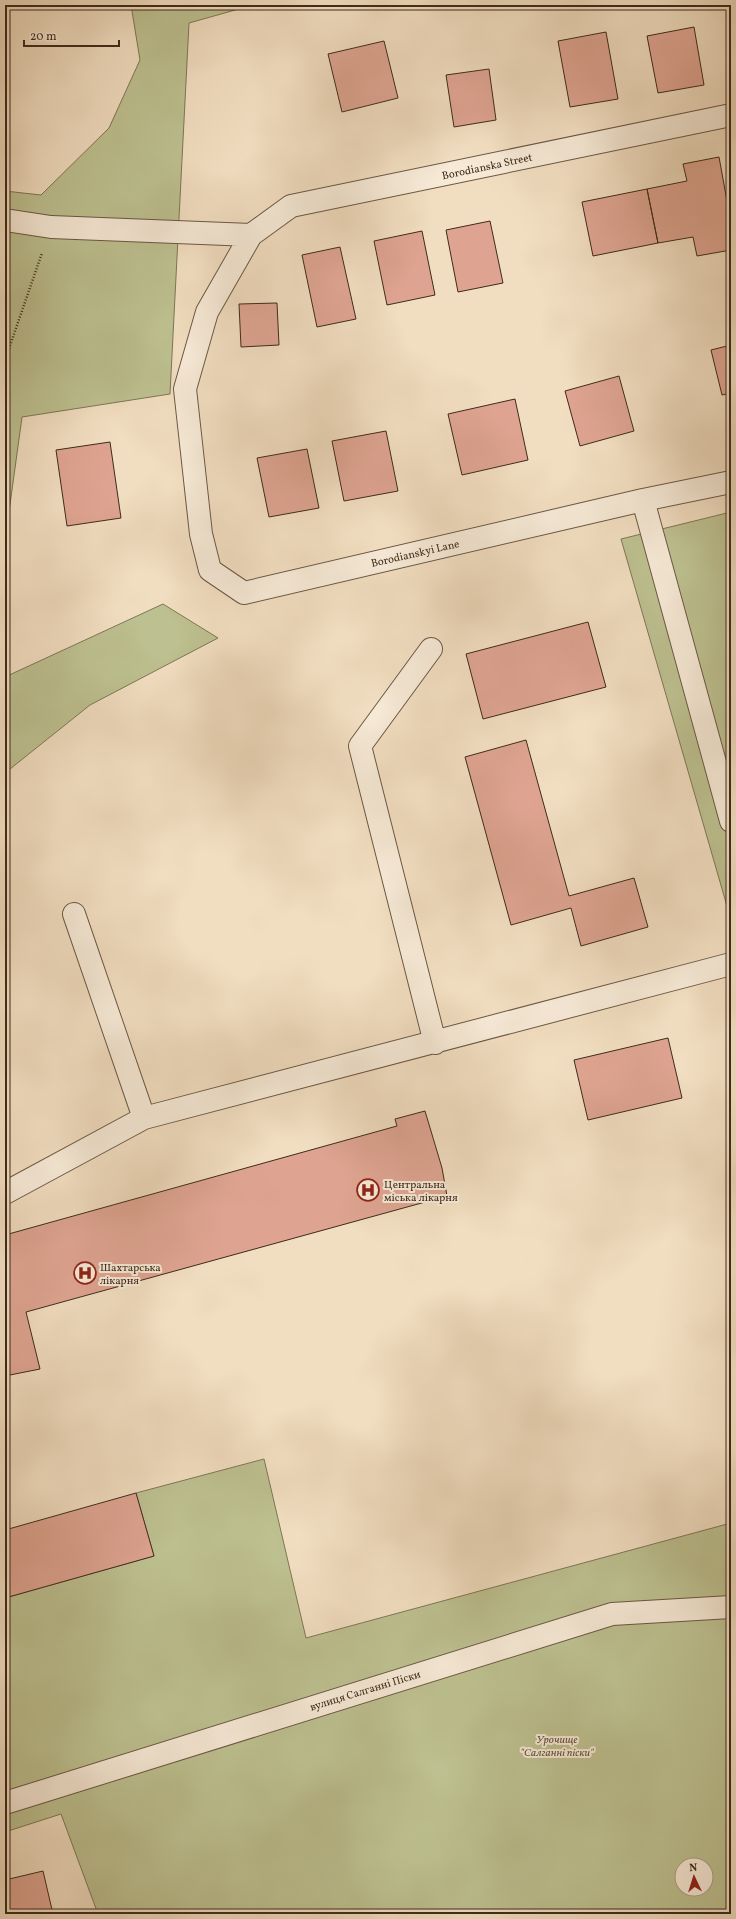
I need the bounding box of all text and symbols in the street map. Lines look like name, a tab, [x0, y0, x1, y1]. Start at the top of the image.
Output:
scale bar	[24, 22, 119, 48]
text: 20 m	[30, 29, 57, 45]
street label: Borodianska Street	[441, 151, 534, 184]
street label: Borodianskyi Lane	[370, 537, 461, 572]
hospital icon: Центральна міська лікарня	[355, 1177, 381, 1203]
place label: Центральна міська лікарня	[384, 1178, 458, 1206]
hospital icon: Шахтарська лікарня	[72, 1260, 98, 1286]
place label: Шахтарська лікарня	[100, 1261, 161, 1289]
street label: вулиця Салганні Піски	[308, 1667, 423, 1715]
park label: Урочище "Салганні піски"	[520, 1733, 594, 1761]
north arrow	[674, 1857, 714, 1897]
text: N	[689, 1861, 698, 1876]

